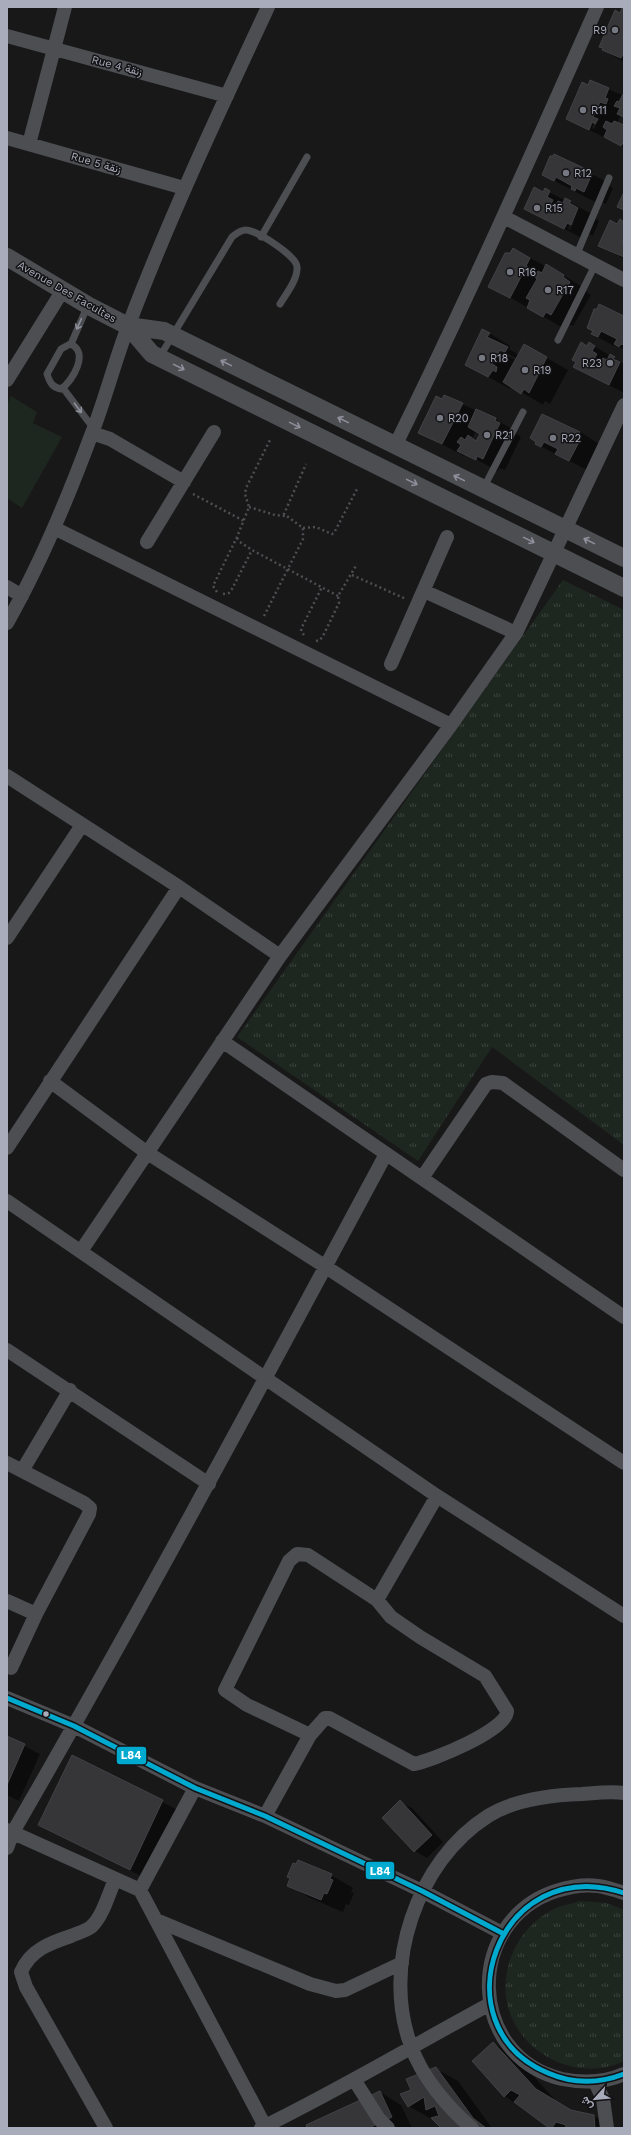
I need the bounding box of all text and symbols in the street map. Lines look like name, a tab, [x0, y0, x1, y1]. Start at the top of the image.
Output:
place label: R9	[593, 24, 607, 37]
marker: R9	[610, 25, 620, 35]
street label: Rue 4 زنقة	[90, 53, 144, 79]
place label: R11	[591, 104, 607, 117]
marker: R11	[578, 105, 588, 115]
street label: Rue 5 زنقة	[69, 150, 123, 176]
place label: R12	[574, 167, 592, 180]
marker: R12	[561, 168, 571, 178]
place label: R15	[545, 202, 563, 215]
marker: R15	[532, 203, 542, 213]
street label: Avenue Des Facultes	[15, 258, 119, 326]
place label: R16	[518, 266, 537, 279]
marker: R16	[505, 267, 515, 277]
place label: R17	[556, 284, 574, 297]
marker: R17	[543, 285, 553, 295]
one-way arrow	[75, 318, 82, 330]
place label: R18	[490, 352, 509, 365]
marker: R18	[477, 353, 487, 363]
place label: R23	[582, 357, 602, 370]
one-way arrow	[221, 358, 233, 366]
marker: R23	[605, 358, 615, 368]
one-way arrow	[173, 364, 185, 372]
place label: R19	[533, 364, 552, 377]
marker: R19	[520, 365, 530, 375]
one-way arrow	[74, 403, 83, 414]
place label: R20	[448, 412, 469, 425]
marker: R20	[435, 413, 445, 423]
one-way arrow	[337, 416, 349, 423]
one-way arrow	[289, 422, 301, 429]
place label: R21	[495, 429, 513, 442]
marker: R21	[482, 430, 492, 440]
place label: R22	[561, 432, 581, 445]
marker: R22	[548, 433, 558, 443]
one-way arrow	[454, 474, 466, 481]
one-way arrow	[406, 479, 418, 487]
one-way arrow	[522, 537, 534, 544]
one-way arrow	[583, 537, 595, 544]
unlabelled marker	[41, 1709, 51, 1719]
line badge: L84	[116, 1746, 147, 1765]
text: L84	[121, 1749, 141, 1762]
line badge: L84	[365, 1861, 395, 1880]
text: L84	[370, 1865, 390, 1878]
north arrow	[575, 2079, 615, 2119]
text: ش	[578, 2094, 595, 2112]

